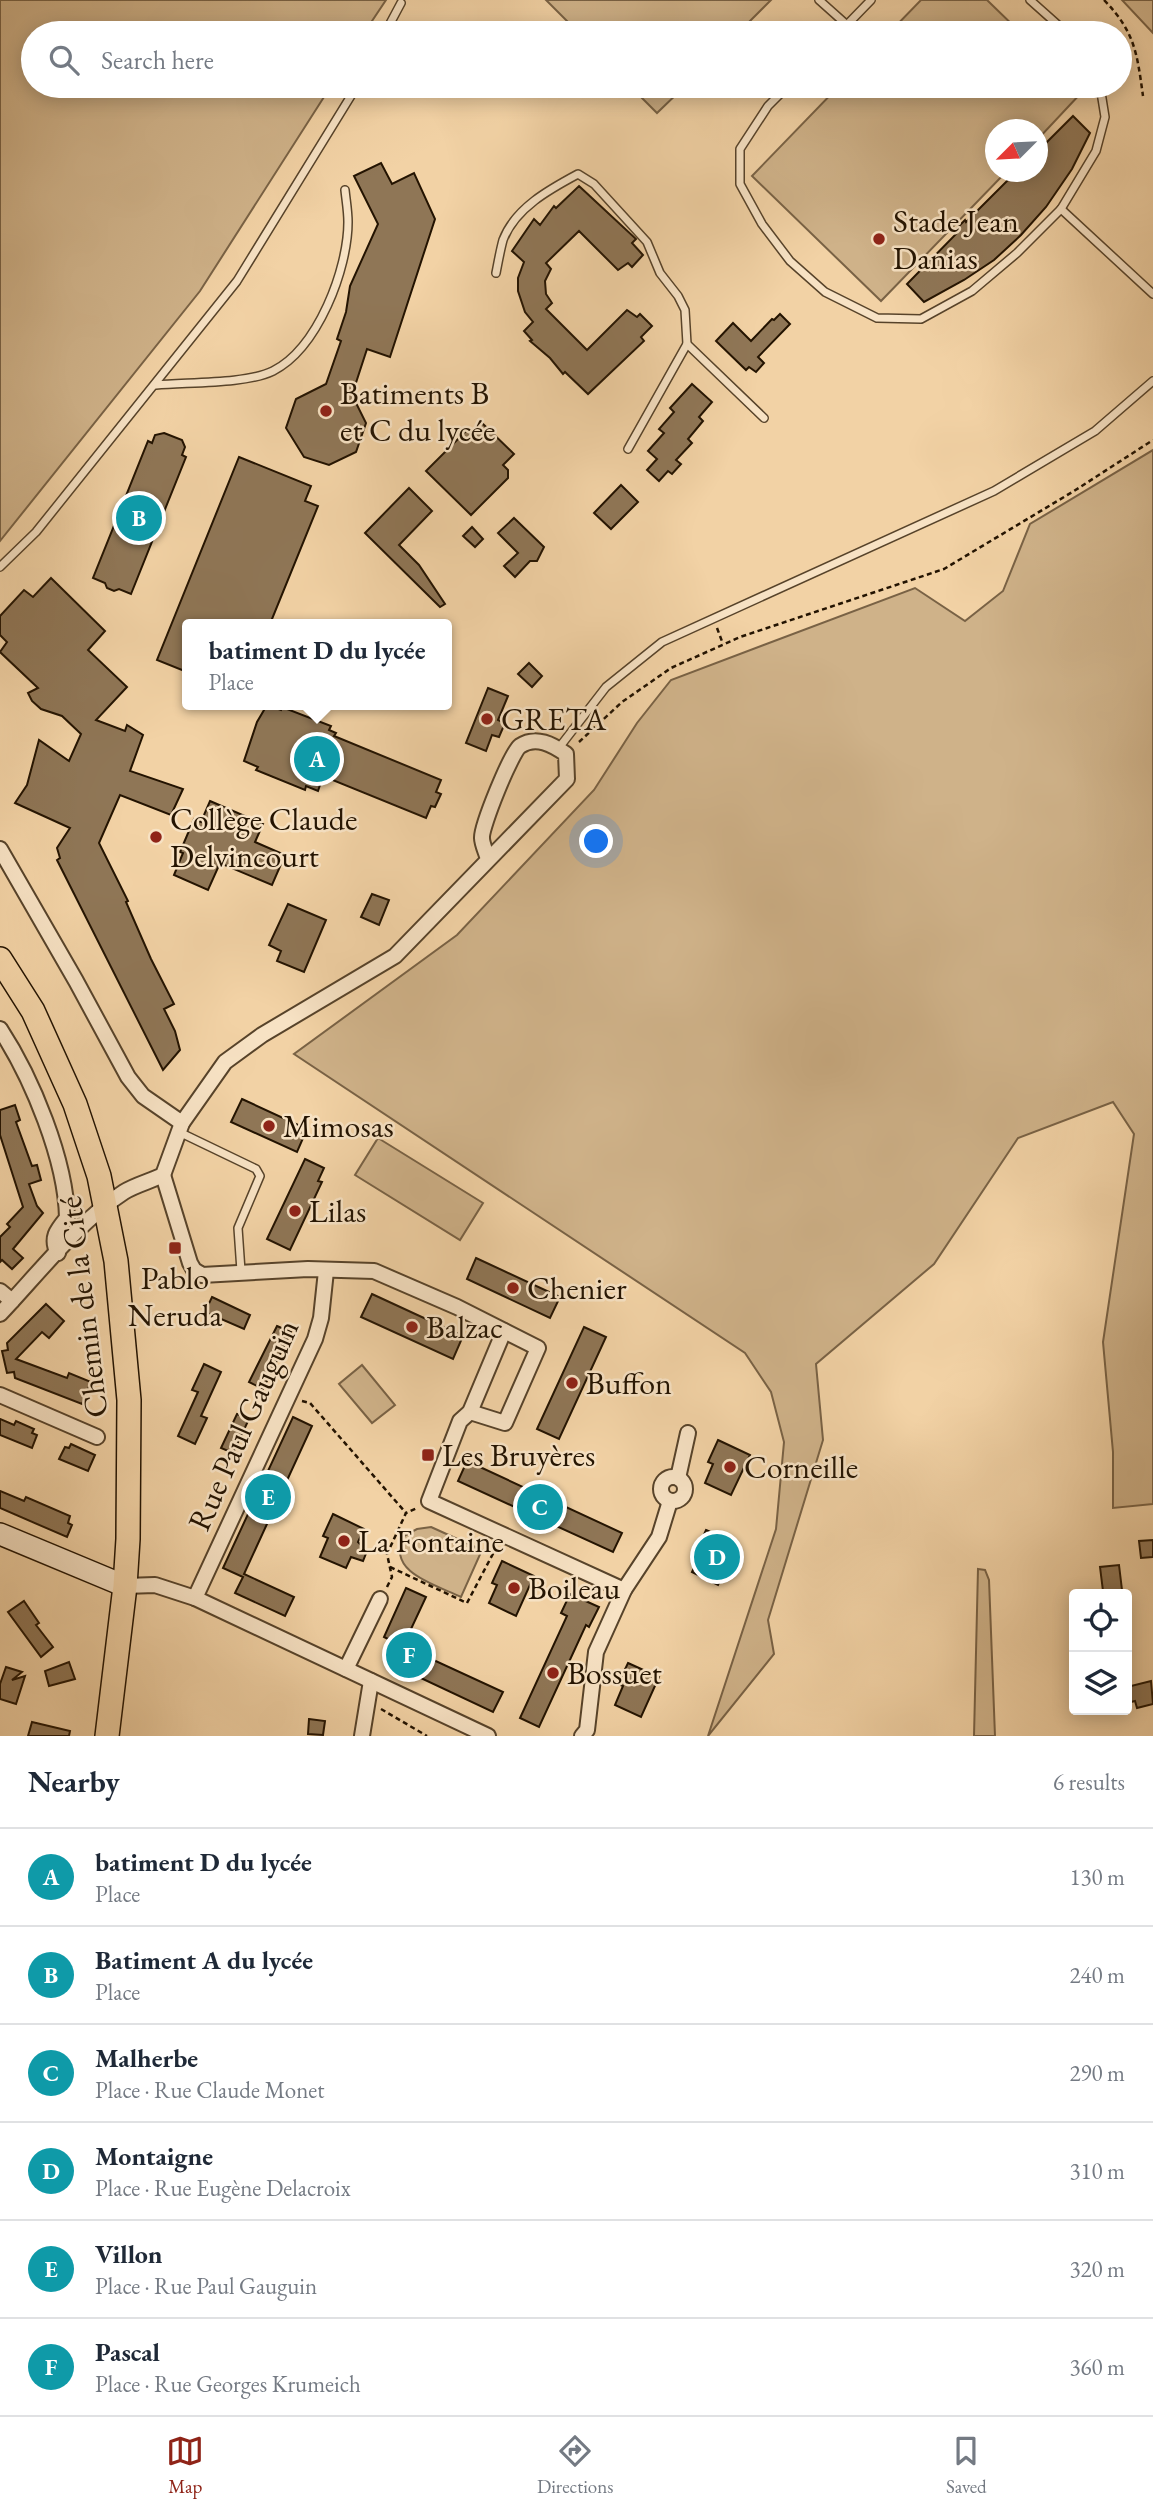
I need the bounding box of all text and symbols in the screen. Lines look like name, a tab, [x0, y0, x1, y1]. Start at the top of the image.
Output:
search box	[21, 21, 1132, 98]
icon: search	[45, 41, 83, 79]
text: Search here	[101, 43, 214, 77]
north arrow	[985, 119, 1048, 182]
place label: Stade Jean Danias	[893, 200, 1019, 279]
marker: Stade Jean Danias	[871, 231, 887, 247]
place label: Batiments B et C du lycée	[340, 372, 495, 451]
marker: Batiments B et C du lycée	[318, 403, 334, 419]
pin: B	[116, 492, 162, 544]
popup	[182, 619, 452, 710]
text: batiment D du lycée	[209, 633, 425, 667]
text: Place	[209, 667, 254, 697]
place label: GRETA	[501, 698, 607, 740]
marker: GRETA	[479, 711, 495, 727]
pin: A	[294, 733, 340, 785]
place label: Collège Claude Delvincourt	[170, 798, 357, 877]
your location	[579, 824, 613, 858]
marker: Collège Claude Delvincourt	[148, 829, 164, 845]
place label: Mimosas	[283, 1105, 394, 1147]
marker: Mimosas	[261, 1118, 277, 1134]
place label: Lilas	[309, 1190, 366, 1232]
street label: Chemin de la Cité	[49, 1194, 117, 1420]
marker: Lilas	[287, 1203, 303, 1219]
marker: Pablo Neruda	[167, 1240, 183, 1256]
place label: Pablo Neruda	[128, 1257, 222, 1336]
place label: Chenier	[527, 1267, 627, 1309]
marker: Chenier	[505, 1280, 521, 1296]
place label: Balzac	[426, 1306, 503, 1348]
street label: Rue Paul Gauguin	[178, 1313, 308, 1537]
marker: Balzac	[404, 1319, 420, 1335]
place label: Buffon	[586, 1362, 672, 1404]
marker: Buffon	[564, 1375, 580, 1391]
place label: Les Bruyères	[442, 1434, 595, 1476]
place label: Corneille	[744, 1446, 858, 1488]
marker: Les Bruyères	[420, 1447, 436, 1463]
marker: Corneille	[722, 1459, 738, 1475]
pin: E	[245, 1471, 291, 1523]
pin: C	[517, 1481, 563, 1533]
place label: La Fontaine	[358, 1520, 504, 1562]
pin: D	[694, 1531, 740, 1583]
marker: La Fontaine	[336, 1533, 352, 1549]
place label: Boileau	[528, 1567, 620, 1609]
marker: Boileau	[506, 1580, 522, 1596]
map controls	[1069, 1589, 1132, 1715]
button: locate	[1069, 1589, 1132, 1652]
pin: F	[386, 1629, 432, 1681]
place label: Bossuet	[567, 1652, 662, 1694]
button: layers	[1069, 1652, 1132, 1715]
marker: Bossuet	[545, 1665, 561, 1681]
text: Nearby	[28, 1762, 120, 1801]
text: 6 results	[1053, 1767, 1125, 1797]
text: batiment D du lycée	[95, 1845, 312, 1879]
text: A	[43, 1862, 59, 1892]
text: 130 m	[1069, 1862, 1125, 1892]
text: Place	[95, 1879, 140, 1909]
text: Batiment A du lycée	[95, 1943, 313, 1977]
text: B	[44, 1960, 58, 1990]
text: 240 m	[1069, 1960, 1125, 1990]
text: Place	[95, 1977, 140, 2007]
text: Malherbe	[95, 2041, 198, 2075]
text: C	[43, 2058, 59, 2088]
text: 290 m	[1069, 2058, 1125, 2088]
text: Place · Rue Claude Monet	[95, 2075, 325, 2105]
text: Montaigne	[95, 2139, 213, 2173]
text: D	[42, 2156, 60, 2186]
text: 310 m	[1069, 2156, 1125, 2186]
text: Place · Rue Eugène Delacroix	[95, 2173, 351, 2203]
text: Villon	[95, 2237, 162, 2271]
text: E	[44, 2254, 58, 2284]
text: 320 m	[1069, 2254, 1125, 2284]
text: Place · Rue Paul Gauguin	[95, 2271, 317, 2301]
text: Pascal	[95, 2335, 160, 2369]
text: F	[45, 2352, 57, 2382]
text: 360 m	[1069, 2352, 1125, 2382]
text: Place · Rue Georges Krumeich	[95, 2369, 361, 2399]
tab: Map	[166, 2432, 204, 2499]
tab: Directions	[537, 2432, 613, 2499]
tab: Saved	[946, 2432, 987, 2499]

